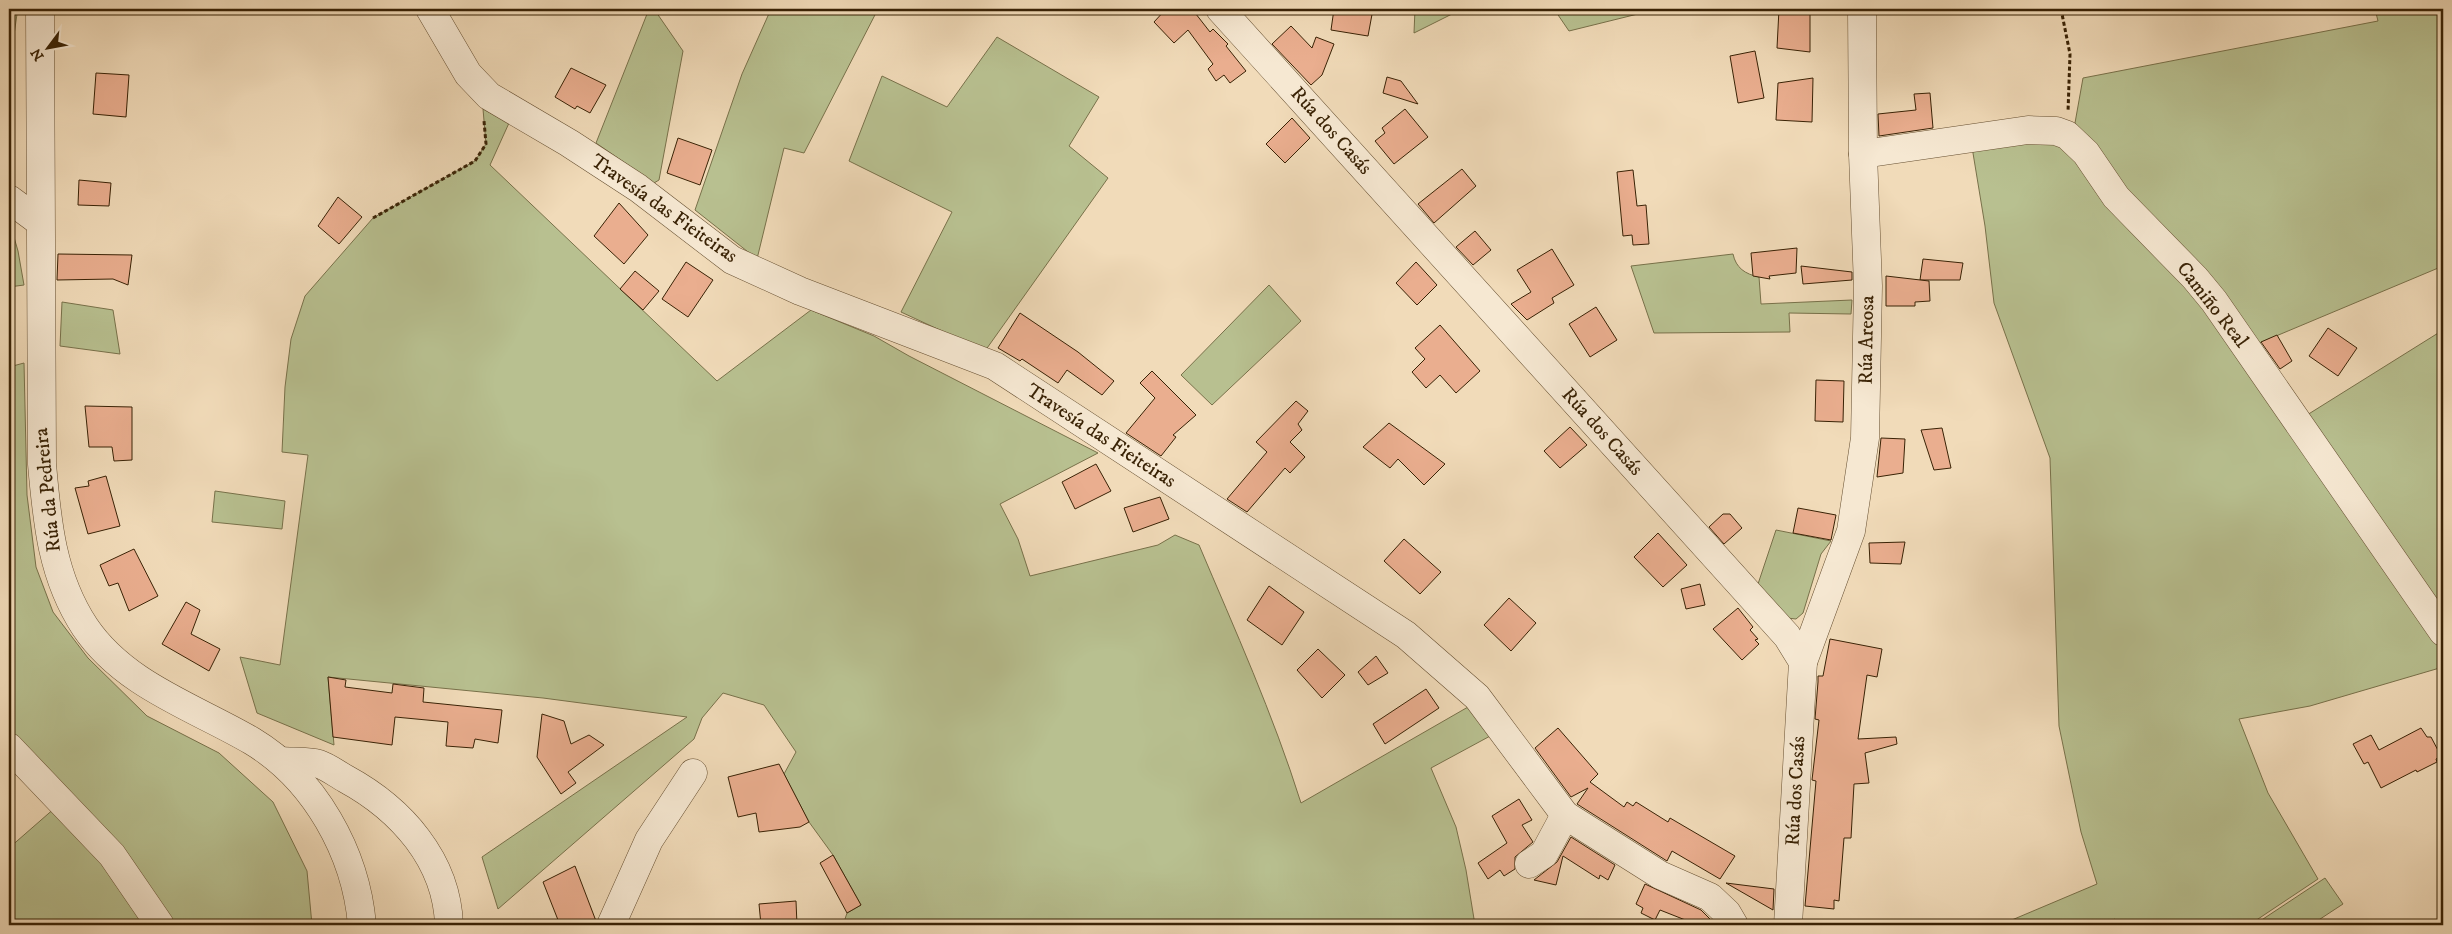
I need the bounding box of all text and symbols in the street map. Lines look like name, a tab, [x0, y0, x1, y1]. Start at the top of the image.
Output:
north arrow	[22, 22, 72, 72]
text: N	[27, 44, 49, 64]
street label: Rúa dos Casás	[1285, 82, 1377, 180]
street label: Travesía das Fieiteiras	[586, 149, 742, 269]
street label: Camiño Real	[2171, 257, 2253, 353]
street label: Rúa Areosa	[1854, 295, 1880, 385]
street label: Travesía das Fieiteiras	[1022, 378, 1181, 494]
street label: Rúa dos Casás	[1556, 383, 1648, 481]
street label: Rúa da Pedreira	[29, 426, 67, 553]
street label: Rúa dos Casás	[1781, 735, 1811, 847]

